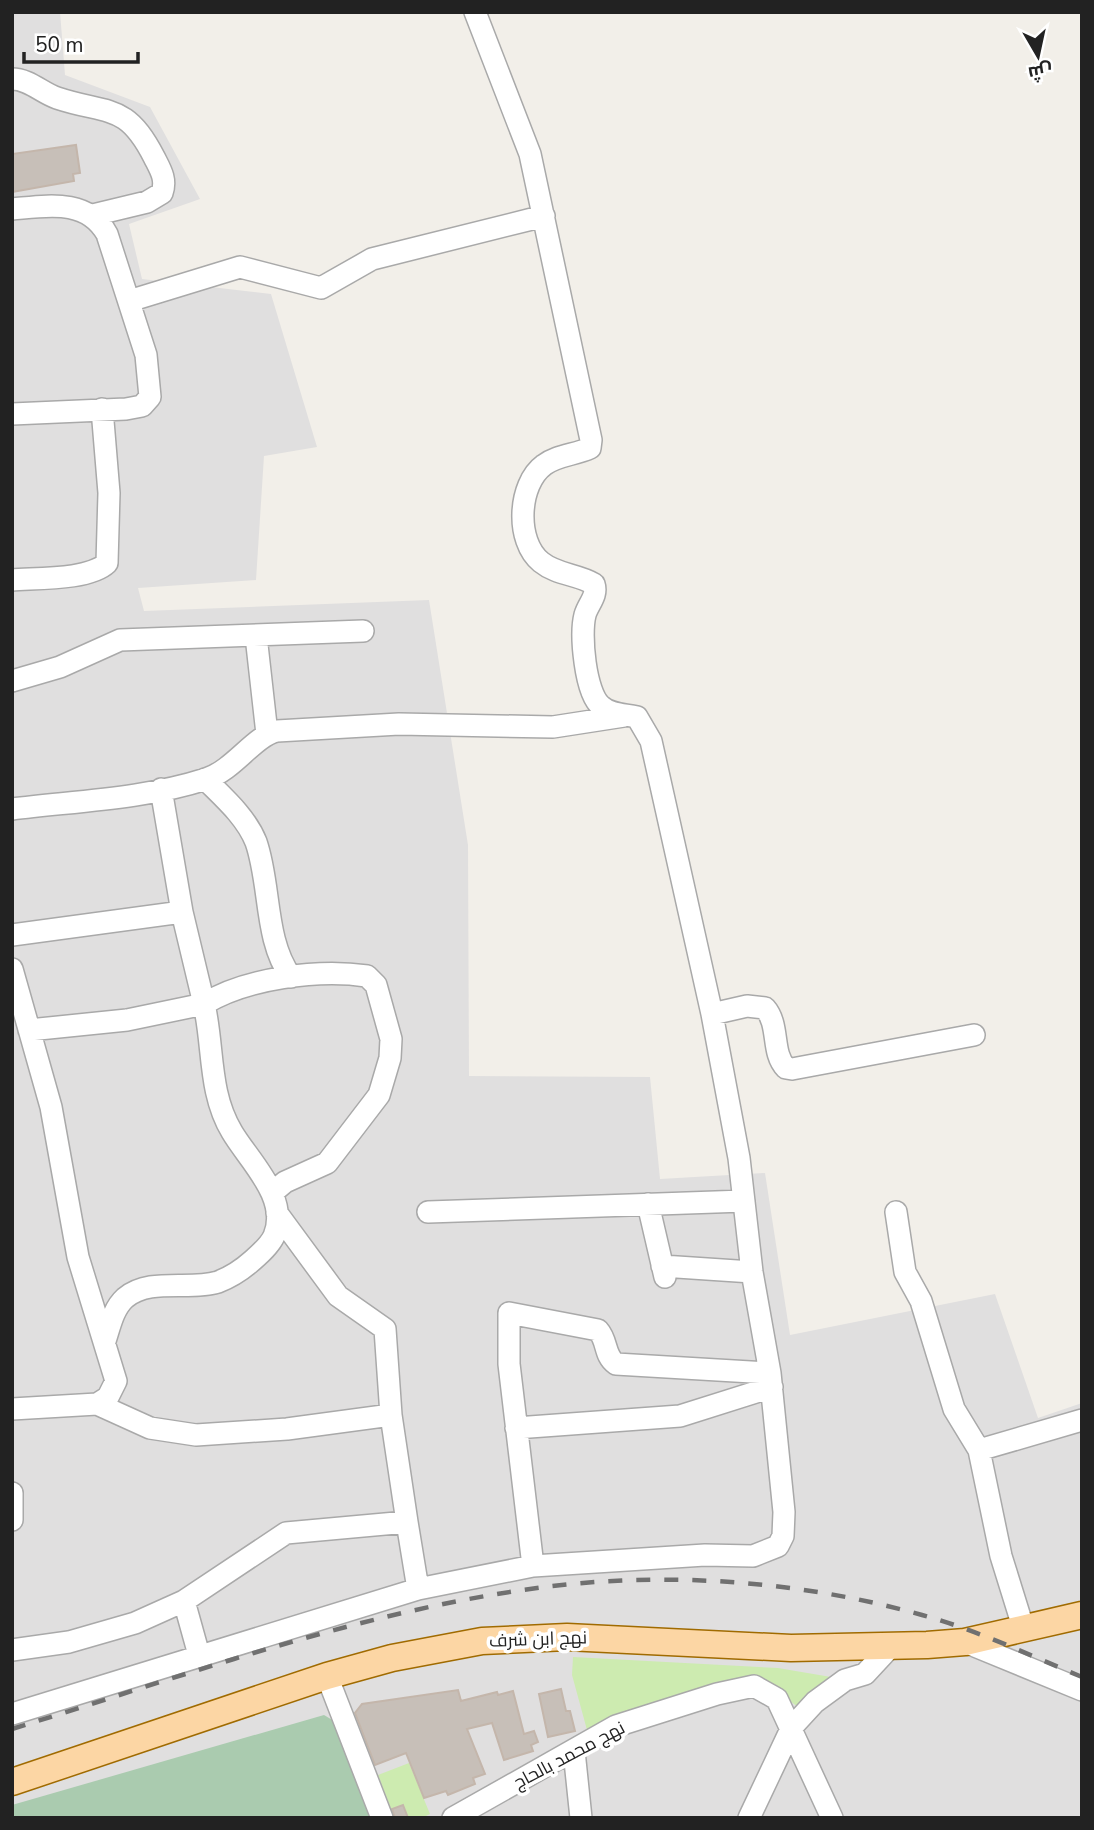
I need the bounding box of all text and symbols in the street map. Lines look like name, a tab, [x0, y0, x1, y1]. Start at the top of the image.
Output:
scale bar	[24, 21, 138, 65]
north arrow	[1003, 21, 1073, 91]
text: 50 m	[35, 31, 84, 59]
text: ش	[1026, 57, 1055, 87]
street label: نهج ابن شرف	[489, 1625, 587, 1653]
street label: نهج محمد بالحاج	[509, 1716, 629, 1794]

